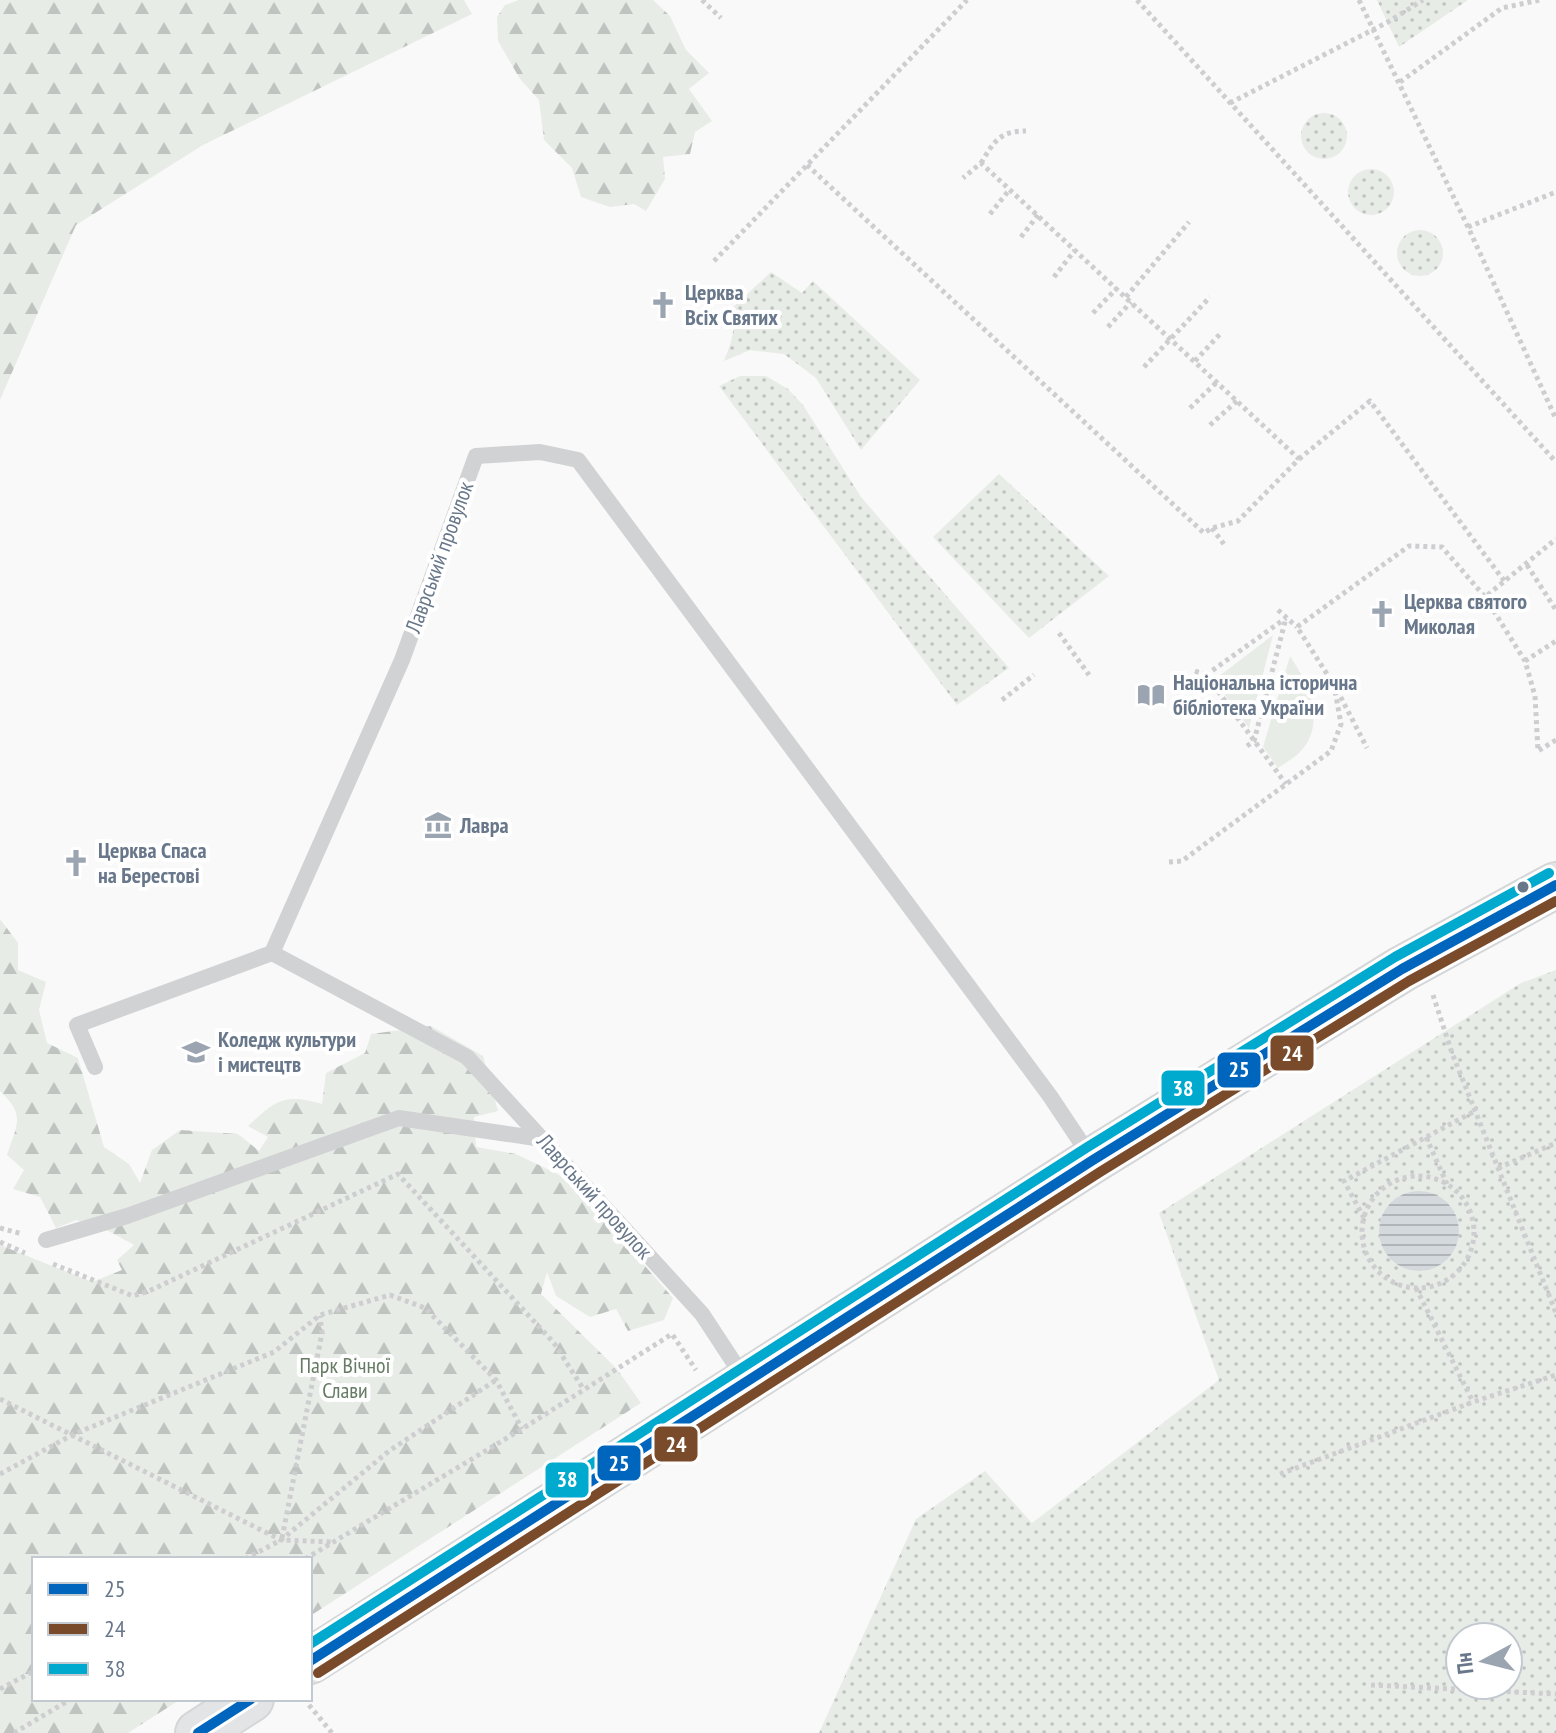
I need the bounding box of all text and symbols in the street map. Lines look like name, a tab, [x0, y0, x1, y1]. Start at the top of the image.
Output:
place label: Церква Всіх Святих	[685, 278, 778, 331]
church icon: Церква Всіх Святих	[648, 290, 678, 320]
street label: Лаврський провулок	[398, 477, 480, 638]
place label: Церква святого Миколая	[1404, 587, 1527, 640]
church icon: Церква святого Миколая	[1367, 599, 1397, 629]
place label: Національна історична бібліотека України	[1173, 668, 1357, 721]
library icon: Національна історична бібліотека України	[1136, 680, 1166, 710]
museum icon: Лавра	[423, 810, 453, 840]
place label: Лавра	[459, 811, 509, 839]
place label: Церква Спаса на Берестові	[98, 836, 206, 889]
church icon: Церква Спаса на Берестові	[61, 848, 91, 878]
unlabelled marker	[1515, 879, 1531, 895]
place label: Коледж культури і мистецтв	[218, 1025, 356, 1078]
line badge: 24	[1269, 1034, 1315, 1072]
school or university icon: Коледж культури і мистецтв	[181, 1037, 211, 1067]
text: 24	[1281, 1039, 1303, 1067]
line badge: 25	[1216, 1051, 1262, 1089]
text: 25	[1228, 1055, 1250, 1083]
line badge: 38	[1160, 1069, 1206, 1107]
text: 38	[1172, 1074, 1194, 1102]
street label: Лаврський провулок	[531, 1127, 659, 1265]
park label: Парк Вічної Слави	[299, 1351, 391, 1404]
line badge: 24	[653, 1425, 699, 1463]
text: 24	[665, 1430, 687, 1458]
line badge: 25	[596, 1444, 642, 1482]
text: 25	[608, 1449, 630, 1477]
line badge: 38	[544, 1461, 590, 1499]
text: 38	[556, 1465, 578, 1493]
legend	[32, 1557, 312, 1701]
text: 25	[104, 1573, 126, 1604]
text: 24	[104, 1613, 126, 1644]
north arrow	[1444, 1621, 1524, 1701]
text: Пн	[1449, 1651, 1479, 1676]
text: 38	[104, 1653, 126, 1684]

